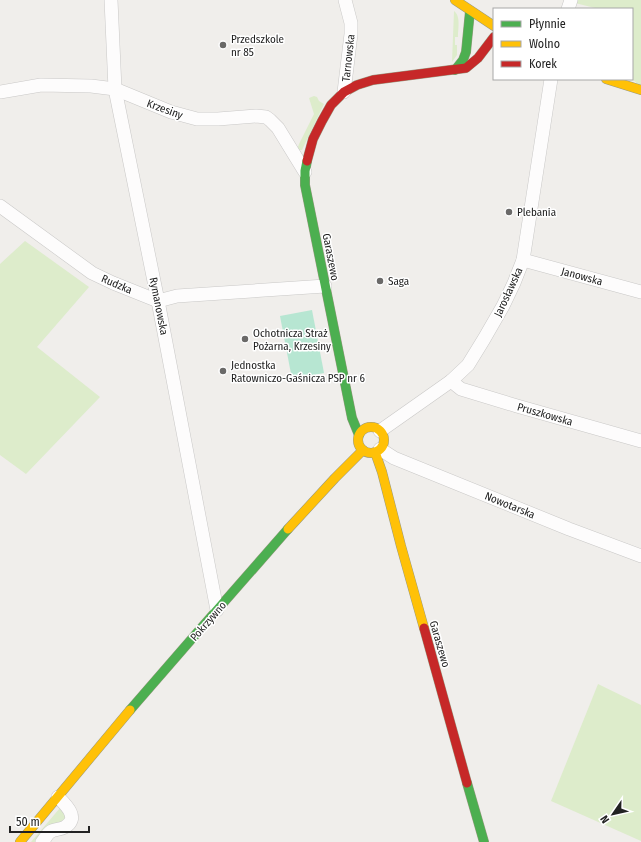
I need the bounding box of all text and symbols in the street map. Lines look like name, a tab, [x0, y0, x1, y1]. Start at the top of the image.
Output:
legend	[493, 8, 633, 80]
text: Płynnie	[529, 17, 566, 31]
place label: Przedszkole nr 85	[231, 33, 284, 59]
street label: Tarnowska	[340, 34, 357, 82]
text: Wolno	[529, 37, 560, 51]
marker: Przedszkole nr 85	[218, 40, 228, 50]
text: Korek	[529, 57, 557, 71]
street label: Krzesiny	[145, 97, 185, 122]
place label: Plebania	[517, 206, 556, 219]
marker: Plebania	[504, 207, 514, 217]
street label: Garaszewo	[320, 232, 341, 282]
street label: Jarosławska	[491, 265, 526, 319]
street label: Janowska	[560, 265, 604, 288]
street label: Rudzka	[99, 272, 134, 297]
place label: Saga	[388, 275, 409, 288]
street label: Rymanowska	[147, 276, 170, 336]
marker: Saga	[375, 276, 385, 286]
place label: Ochotnicza Straż Pożarna, Krzesiny	[253, 327, 331, 353]
marker: Ochotnicza Straż Pożarna, Krzesiny	[240, 334, 250, 344]
place label: Jednostka Ratowniczo-Gaśnicza PSP nr 6	[231, 359, 365, 385]
marker: Jednostka Ratowniczo-Gaśnicza PSP nr 6	[218, 366, 228, 376]
street label: Pruszkowska	[516, 400, 574, 429]
street label: Nowotarska	[483, 489, 537, 521]
street label: Pokrzywno	[188, 599, 229, 644]
street label: Garaszewo	[427, 619, 452, 669]
north arrow	[593, 794, 633, 834]
scale bar	[10, 808, 89, 834]
text: N	[598, 813, 612, 826]
text: 50 m	[16, 815, 40, 829]

